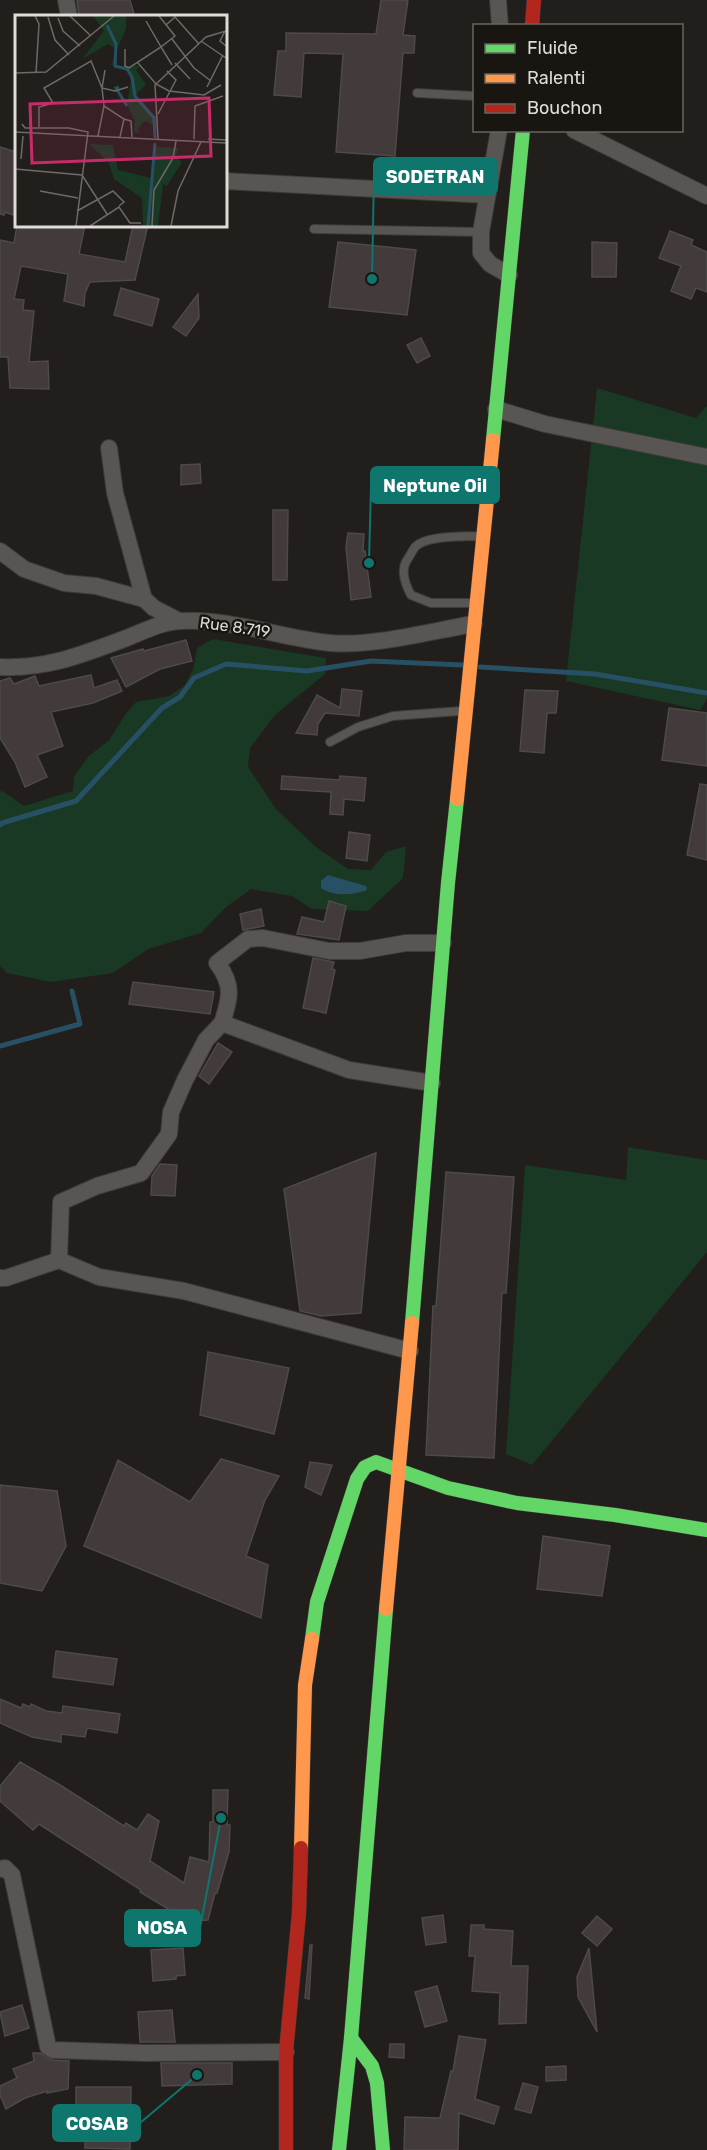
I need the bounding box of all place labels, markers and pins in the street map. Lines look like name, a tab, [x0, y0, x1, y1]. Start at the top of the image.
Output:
callout: SODETRAN	[374, 158, 497, 194]
callout: Neptune Oil	[371, 467, 499, 503]
callout: NOSA	[125, 1910, 200, 1946]
callout: COSAB	[53, 2105, 140, 2141]

